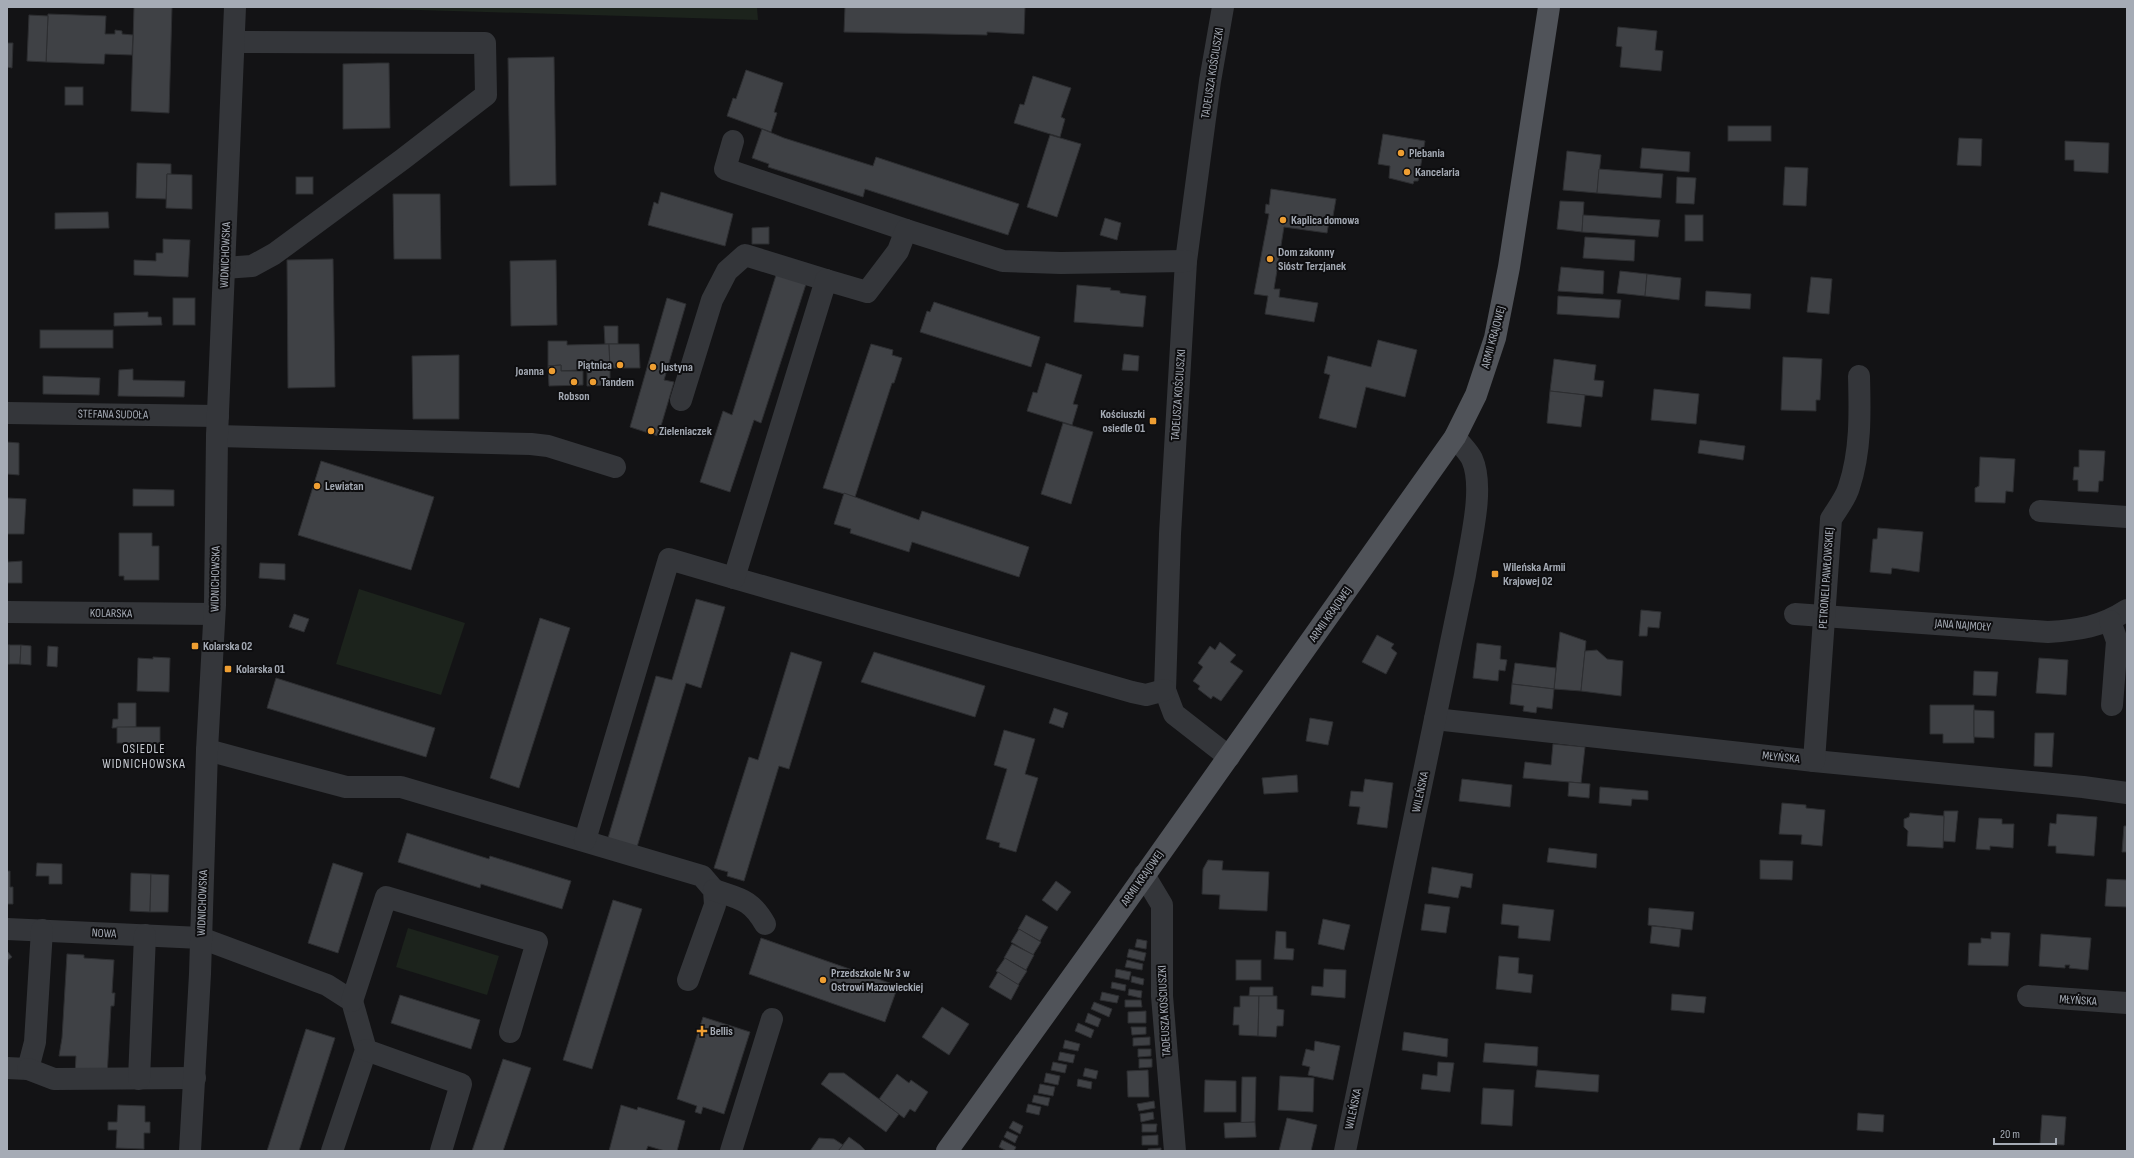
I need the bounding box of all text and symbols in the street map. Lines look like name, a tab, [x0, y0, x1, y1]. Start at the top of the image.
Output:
street label: TADEUSZA KOŚCIUSZKI	[1198, 27, 1227, 120]
place label: Plebania	[1409, 146, 1445, 161]
marker: Plebania	[1396, 148, 1406, 158]
place label: Kancelaria	[1415, 165, 1460, 180]
marker: Kancelaria	[1402, 167, 1412, 177]
place label: Kaplica domowa	[1291, 213, 1359, 228]
marker: Kaplica domowa	[1278, 215, 1288, 225]
street label: WIDNICHOWSKA	[217, 221, 234, 288]
place label: Dom zakonny Sióstr Terzjanek	[1278, 245, 1346, 274]
marker: Dom zakonny Sióstr Terzjanek	[1265, 254, 1275, 264]
street label: ARMII KRAJOWEJ	[1478, 304, 1509, 371]
street label: TADEUSZA KOŚCIUSZKI	[1168, 349, 1189, 441]
place label: Piątnica	[578, 358, 612, 373]
marker: Piątnica	[615, 360, 625, 370]
place label: Justyna	[660, 360, 693, 375]
marker: Justyna	[648, 362, 658, 372]
place label: Joanna	[515, 364, 544, 379]
marker: Joanna	[547, 366, 557, 376]
place label: Tandem	[601, 375, 634, 390]
marker: Robson	[569, 377, 579, 387]
marker: Tandem	[588, 377, 598, 387]
place label: Robson	[558, 389, 590, 404]
street label: STEFANA SUDOŁA	[78, 406, 149, 423]
place label: Kościuszki osiedle 01	[1100, 407, 1145, 436]
marker: Kościuszki osiedle 01	[1148, 416, 1158, 426]
place label: Zieleniaczek	[659, 424, 712, 439]
marker: Zieleniaczek	[646, 426, 656, 436]
place label: Lewiatan	[325, 479, 364, 494]
marker: Lewiatan	[312, 481, 322, 491]
street label: PETRONELI PAWŁOWSKIEJ	[1815, 527, 1838, 629]
street label: WIDNICHOWSKA	[207, 545, 224, 612]
place label: Wileńska Armii Krajowej 02	[1503, 560, 1566, 589]
marker: Wileńska Armii Krajowej 02	[1490, 569, 1500, 579]
street label: ARMII KRAJOWEJ	[1305, 584, 1355, 646]
street label: KOLARSKA	[90, 606, 133, 621]
street label: JANA NAJMOŁY	[1933, 616, 1992, 635]
place label: Kolarska 02	[203, 639, 252, 654]
marker: Kolarska 02	[190, 641, 200, 651]
place label: Kolarska 01	[236, 662, 285, 677]
marker: Kolarska 01	[223, 664, 233, 674]
district label: OSIEDLE WIDNICHOWSKA	[102, 741, 186, 772]
street label: MŁYŃSKA	[1761, 748, 1801, 767]
street label: WILEŃSKA	[1409, 769, 1432, 814]
street label: ARMII KRAJOWEJ	[1117, 848, 1167, 910]
street label: WIDNICHOWSKA	[194, 869, 211, 936]
street label: NOWA	[91, 925, 118, 942]
street label: TADEUSZA KOŚCIUSZKI	[1155, 965, 1174, 1057]
place label: Przedszkole Nr 3 w Ostrowi Mazowieckiej	[831, 966, 923, 995]
marker: Przedszkole Nr 3 w Ostrowi Mazowieckiej	[818, 975, 828, 985]
street label: MŁYŃSKA	[2059, 992, 2098, 1009]
place label: Bellis	[710, 1024, 733, 1039]
marker: Bellis	[697, 1026, 707, 1036]
street label: WILEŃSKA	[1342, 1086, 1365, 1131]
scale bar	[1994, 1120, 2056, 1146]
text: 20 m	[2000, 1127, 2020, 1142]

